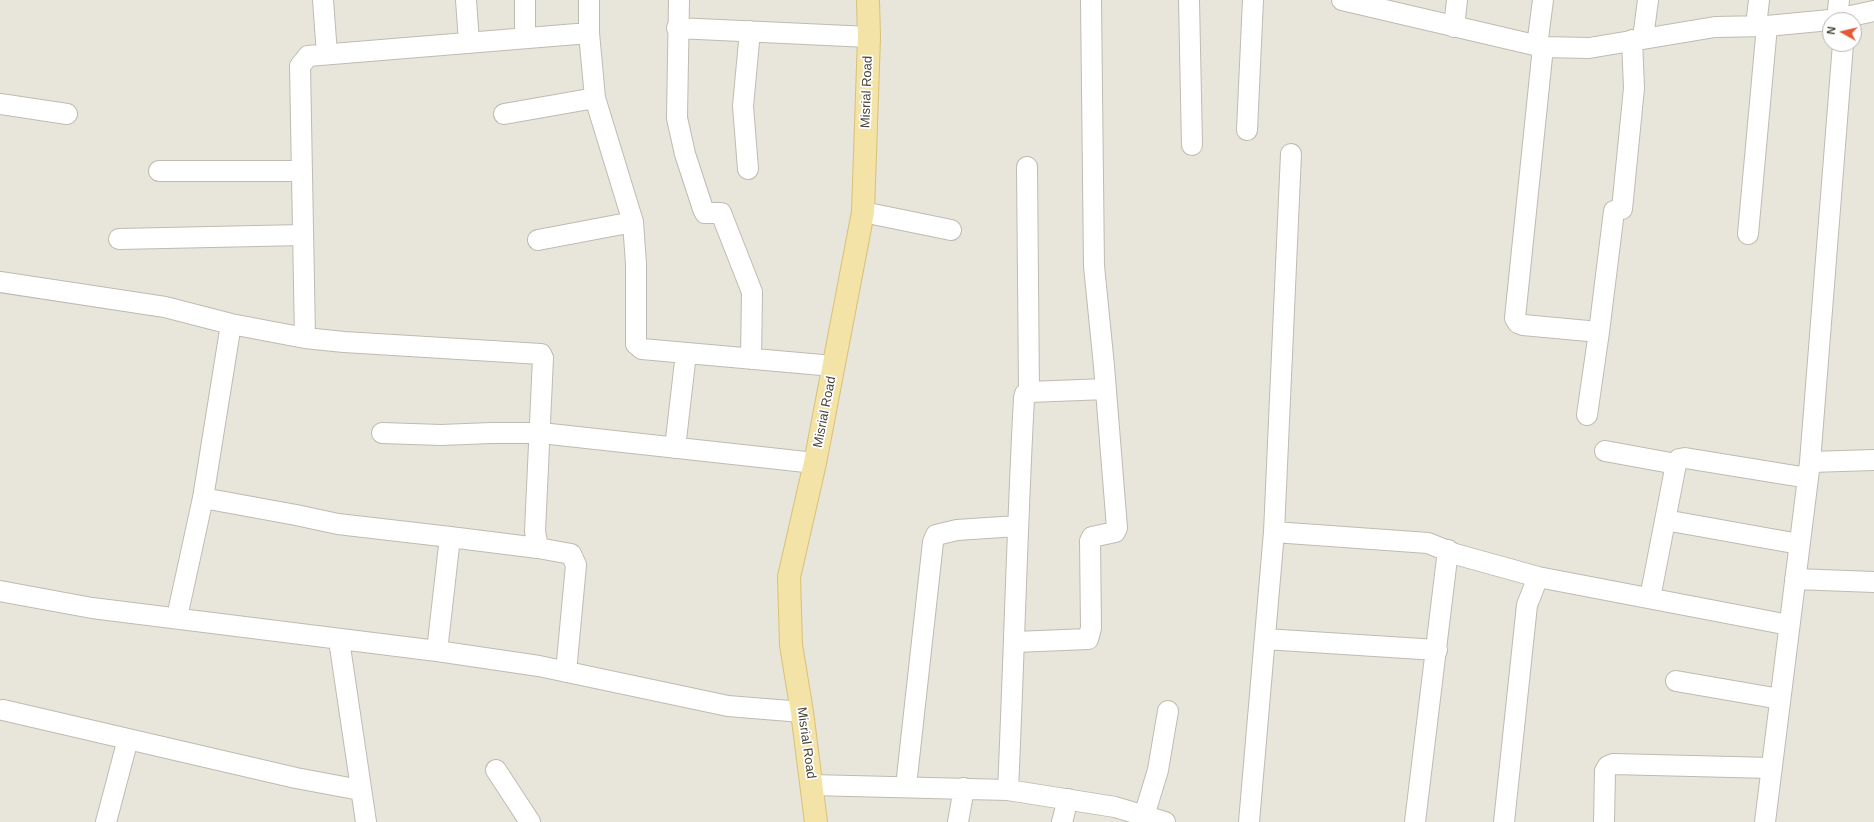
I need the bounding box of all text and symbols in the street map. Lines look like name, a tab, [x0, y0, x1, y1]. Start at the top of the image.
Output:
north arrow	[1822, 12, 1862, 52]
text: N	[1825, 26, 1838, 35]
street label: Misrial Road	[858, 56, 876, 128]
street label: Misrial Road	[810, 375, 840, 449]
street label: Misrial Road	[793, 706, 819, 780]

